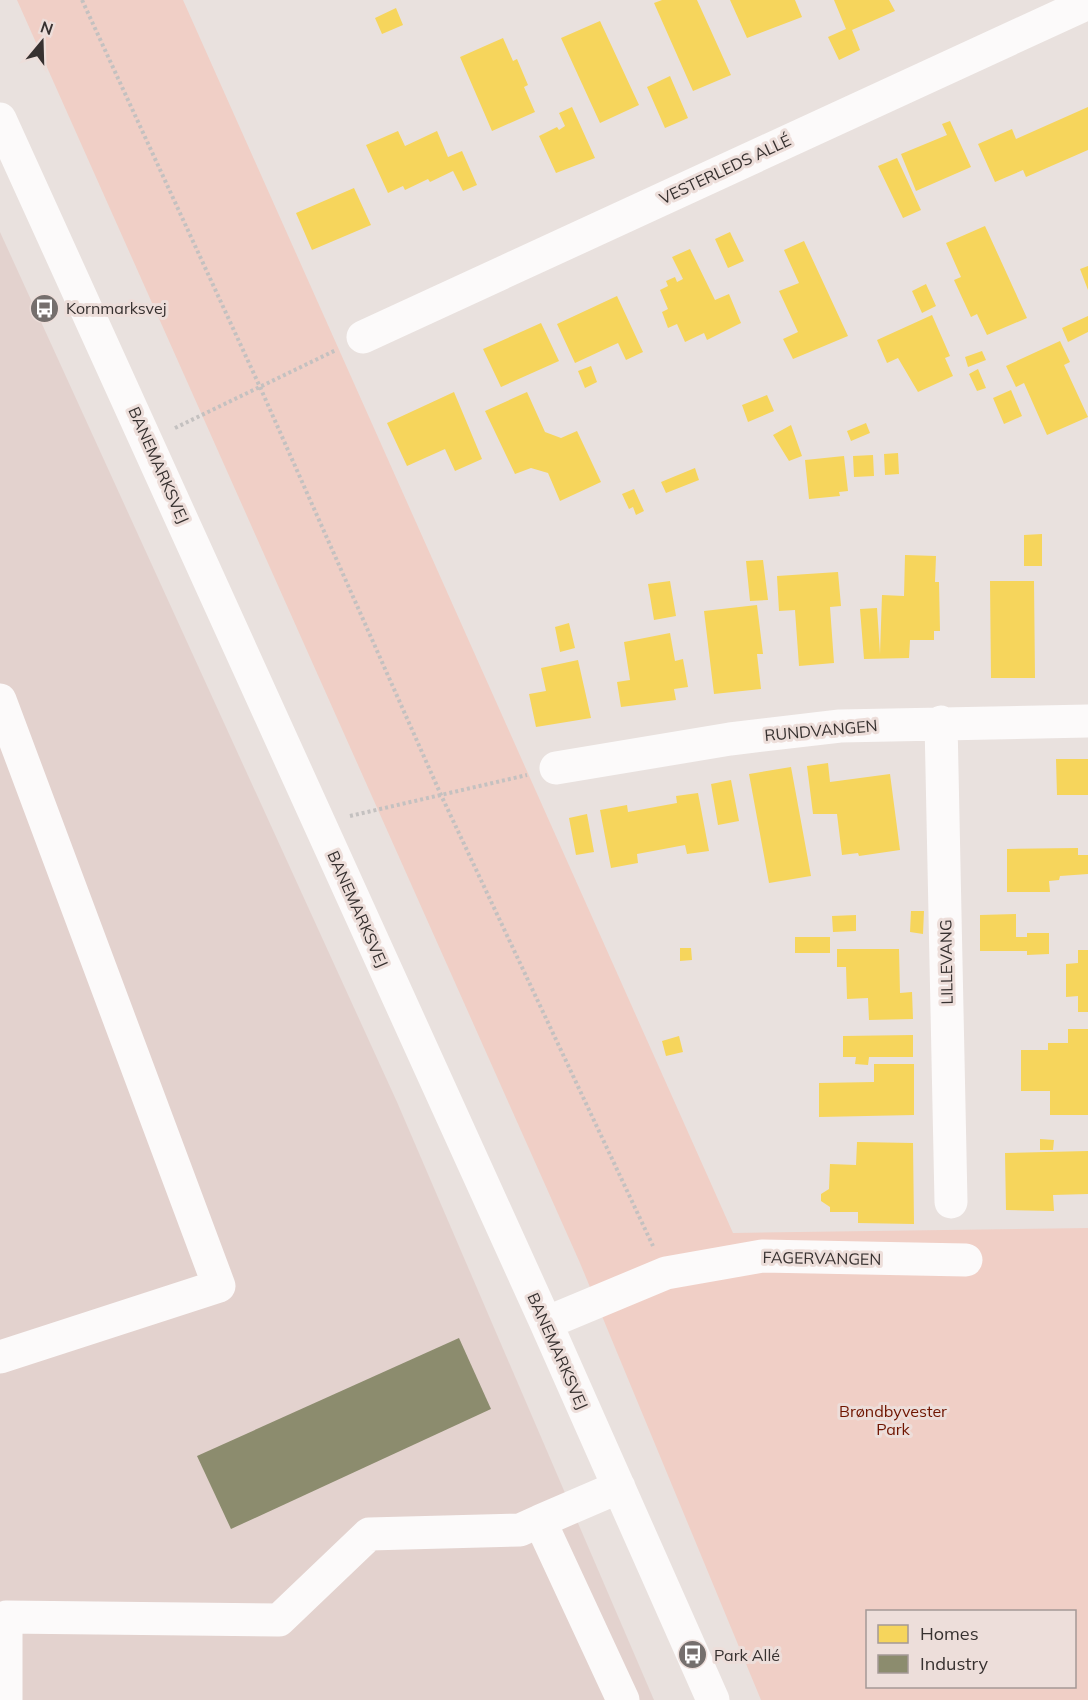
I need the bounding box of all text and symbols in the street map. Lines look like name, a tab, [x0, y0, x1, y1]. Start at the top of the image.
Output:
north arrow	[12, 12, 72, 72]
text: N	[38, 16, 56, 39]
street label: VESTERLEDS ALLÉ	[656, 130, 794, 208]
bus stop icon: Kornmarksvej	[29, 292, 61, 324]
place label: Kornmarksvej	[66, 298, 167, 318]
street label: BANEMARKSVEJ	[124, 403, 194, 527]
street label: RUNDVANGEN	[764, 715, 878, 745]
street label: BANEMARKSVEJ	[323, 847, 393, 971]
street label: LILLEVANG	[935, 919, 957, 1005]
street label: FAGERVANGEN	[762, 1247, 882, 1269]
street label: BANEMARKSVEJ	[523, 1289, 593, 1413]
park label: Brøndbyvester Park	[839, 1401, 947, 1439]
legend	[866, 1610, 1076, 1688]
text: Homes	[920, 1622, 979, 1645]
bus stop icon: Park Allé	[677, 1639, 709, 1671]
place label: Park Allé	[714, 1645, 780, 1665]
text: Industry	[920, 1652, 989, 1675]

